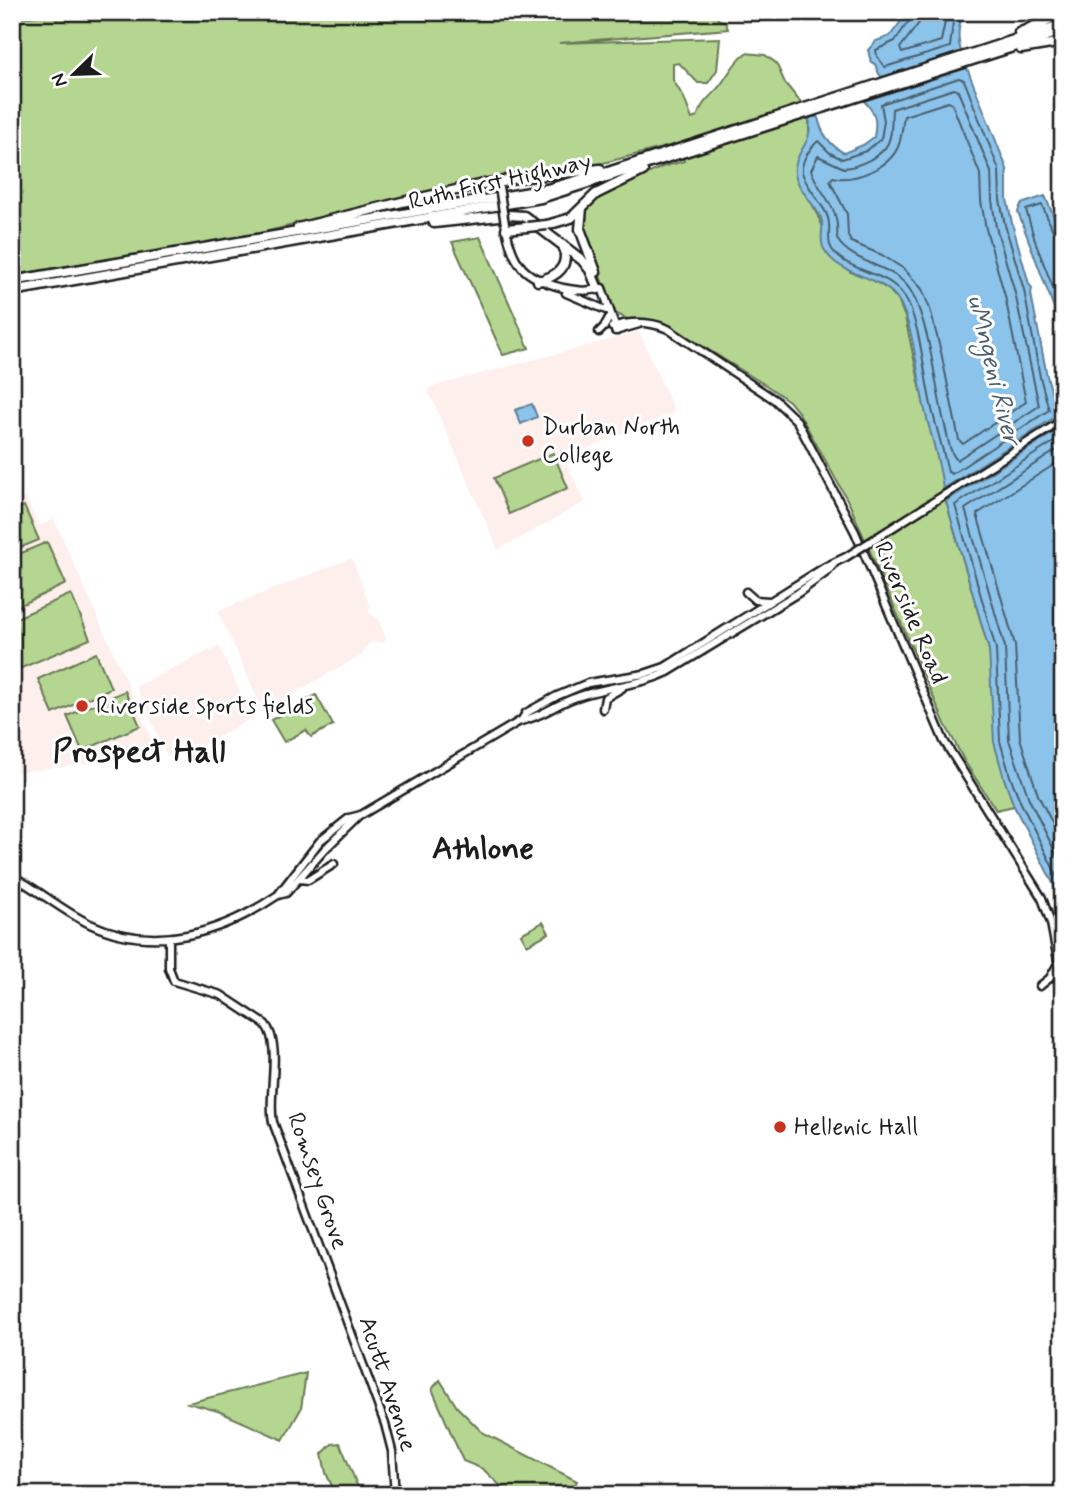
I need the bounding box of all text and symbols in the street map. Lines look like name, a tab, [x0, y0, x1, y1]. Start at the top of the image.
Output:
north arrow	[38, 38, 108, 108]
text: N	[46, 69, 74, 91]
street label: Ruth First Highway	[406, 146, 595, 221]
water label: uMngeni River	[956, 291, 1029, 452]
place label: Durban North College	[542, 412, 680, 471]
marker: Durban North College	[520, 433, 536, 449]
street label: Riverside Road	[866, 537, 954, 689]
place label: Riverside sports fields	[96, 691, 314, 722]
marker: Riverside sports fields	[74, 698, 90, 714]
district label: Prospect Hall	[53, 731, 225, 773]
district label: Athlone	[432, 828, 534, 870]
street label: Romsey Grove	[279, 1108, 355, 1254]
place label: Hellenic Hall	[794, 1112, 918, 1143]
marker: Hellenic Hall	[772, 1119, 788, 1135]
street label: Acutt Avenue	[351, 1313, 423, 1456]

